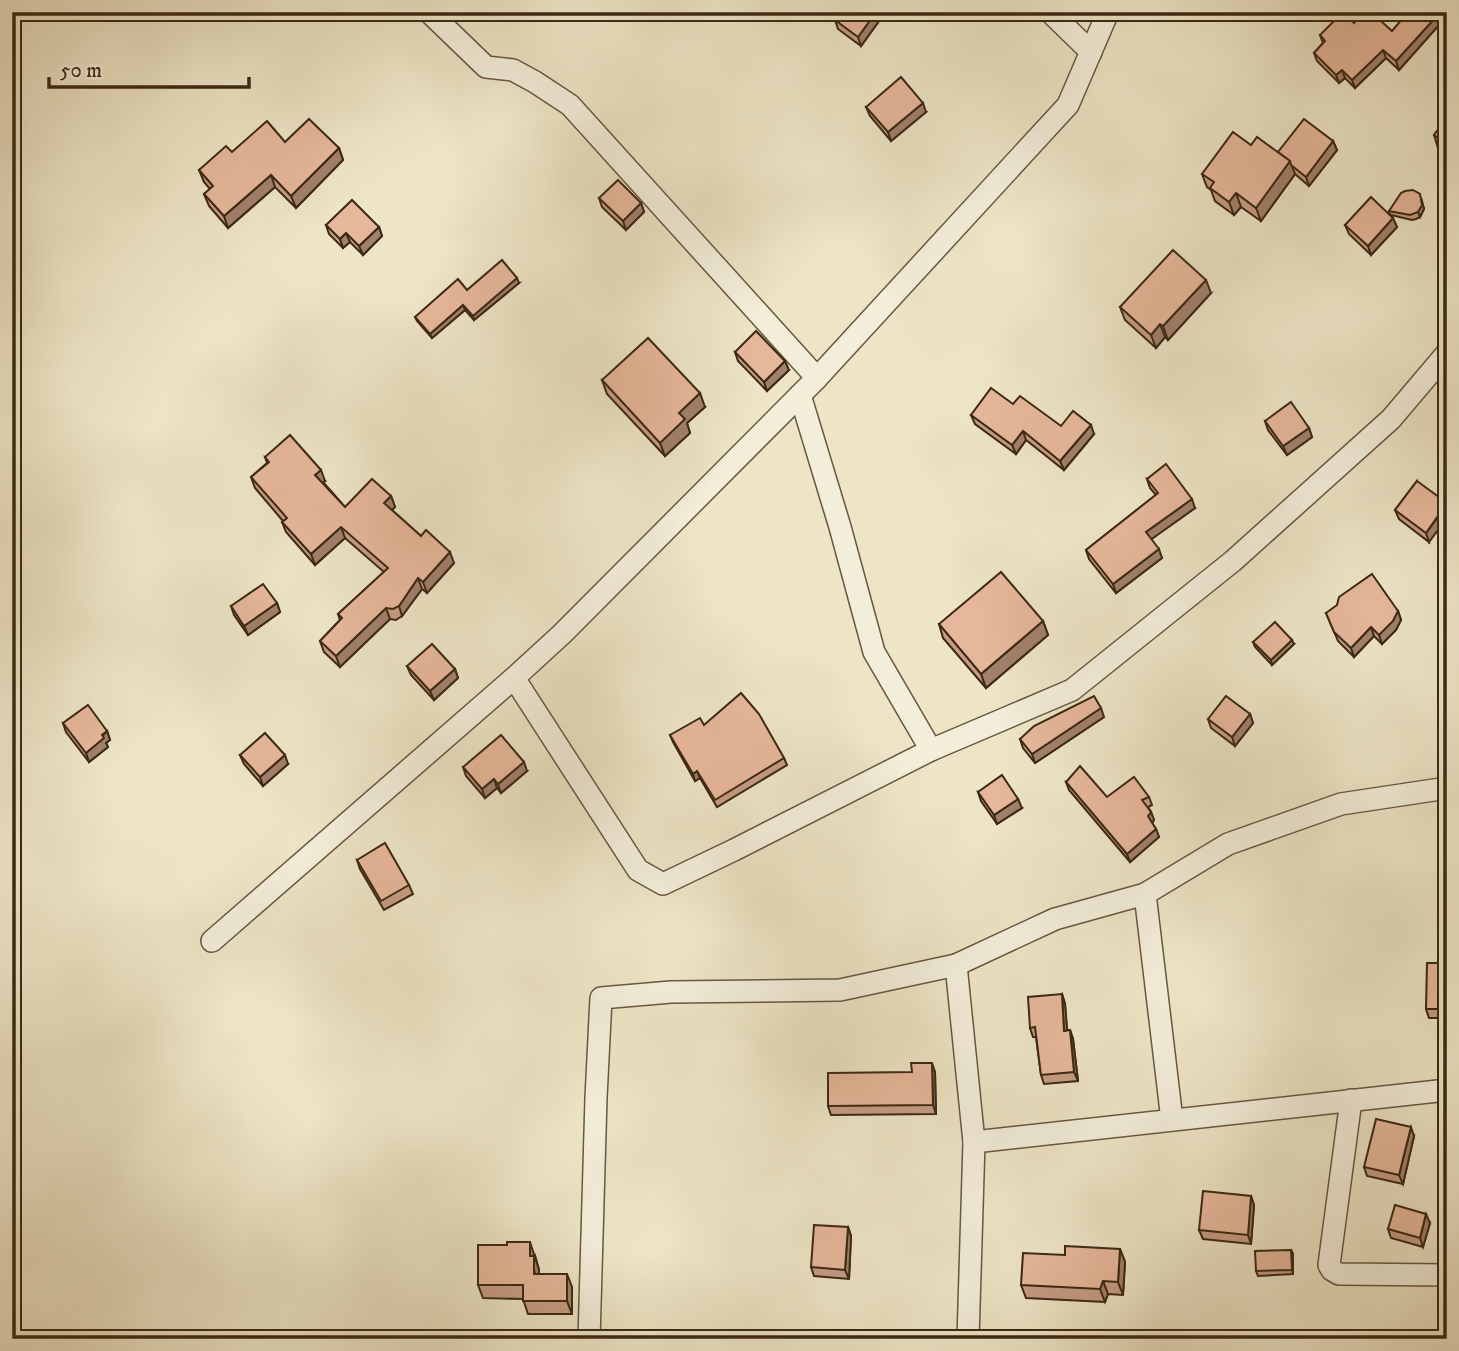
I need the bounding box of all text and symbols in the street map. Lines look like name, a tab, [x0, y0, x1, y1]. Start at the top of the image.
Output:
scale bar	[49, 46, 248, 90]
text: 50 m	[60, 58, 102, 84]

